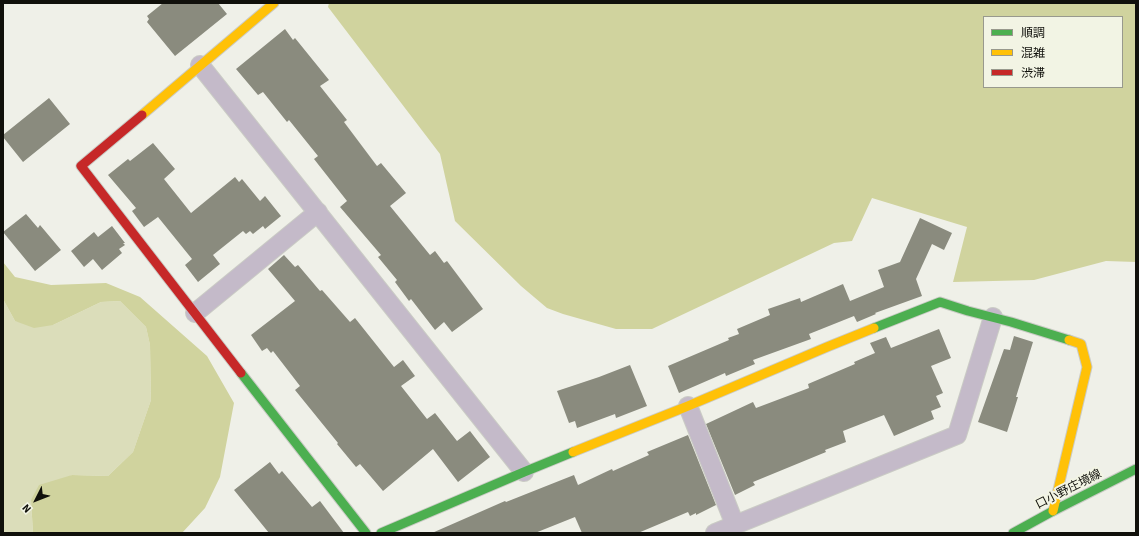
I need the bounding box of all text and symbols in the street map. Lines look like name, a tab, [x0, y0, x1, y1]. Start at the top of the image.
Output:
legend	[983, 16, 1123, 88]
text: 順調	[1021, 25, 1045, 42]
text: 混雑	[1021, 45, 1045, 62]
text: 渋滞	[1021, 65, 1045, 82]
street label: 口小野庄境線	[1034, 467, 1104, 513]
north arrow	[16, 480, 56, 520]
text: N	[19, 501, 35, 516]

